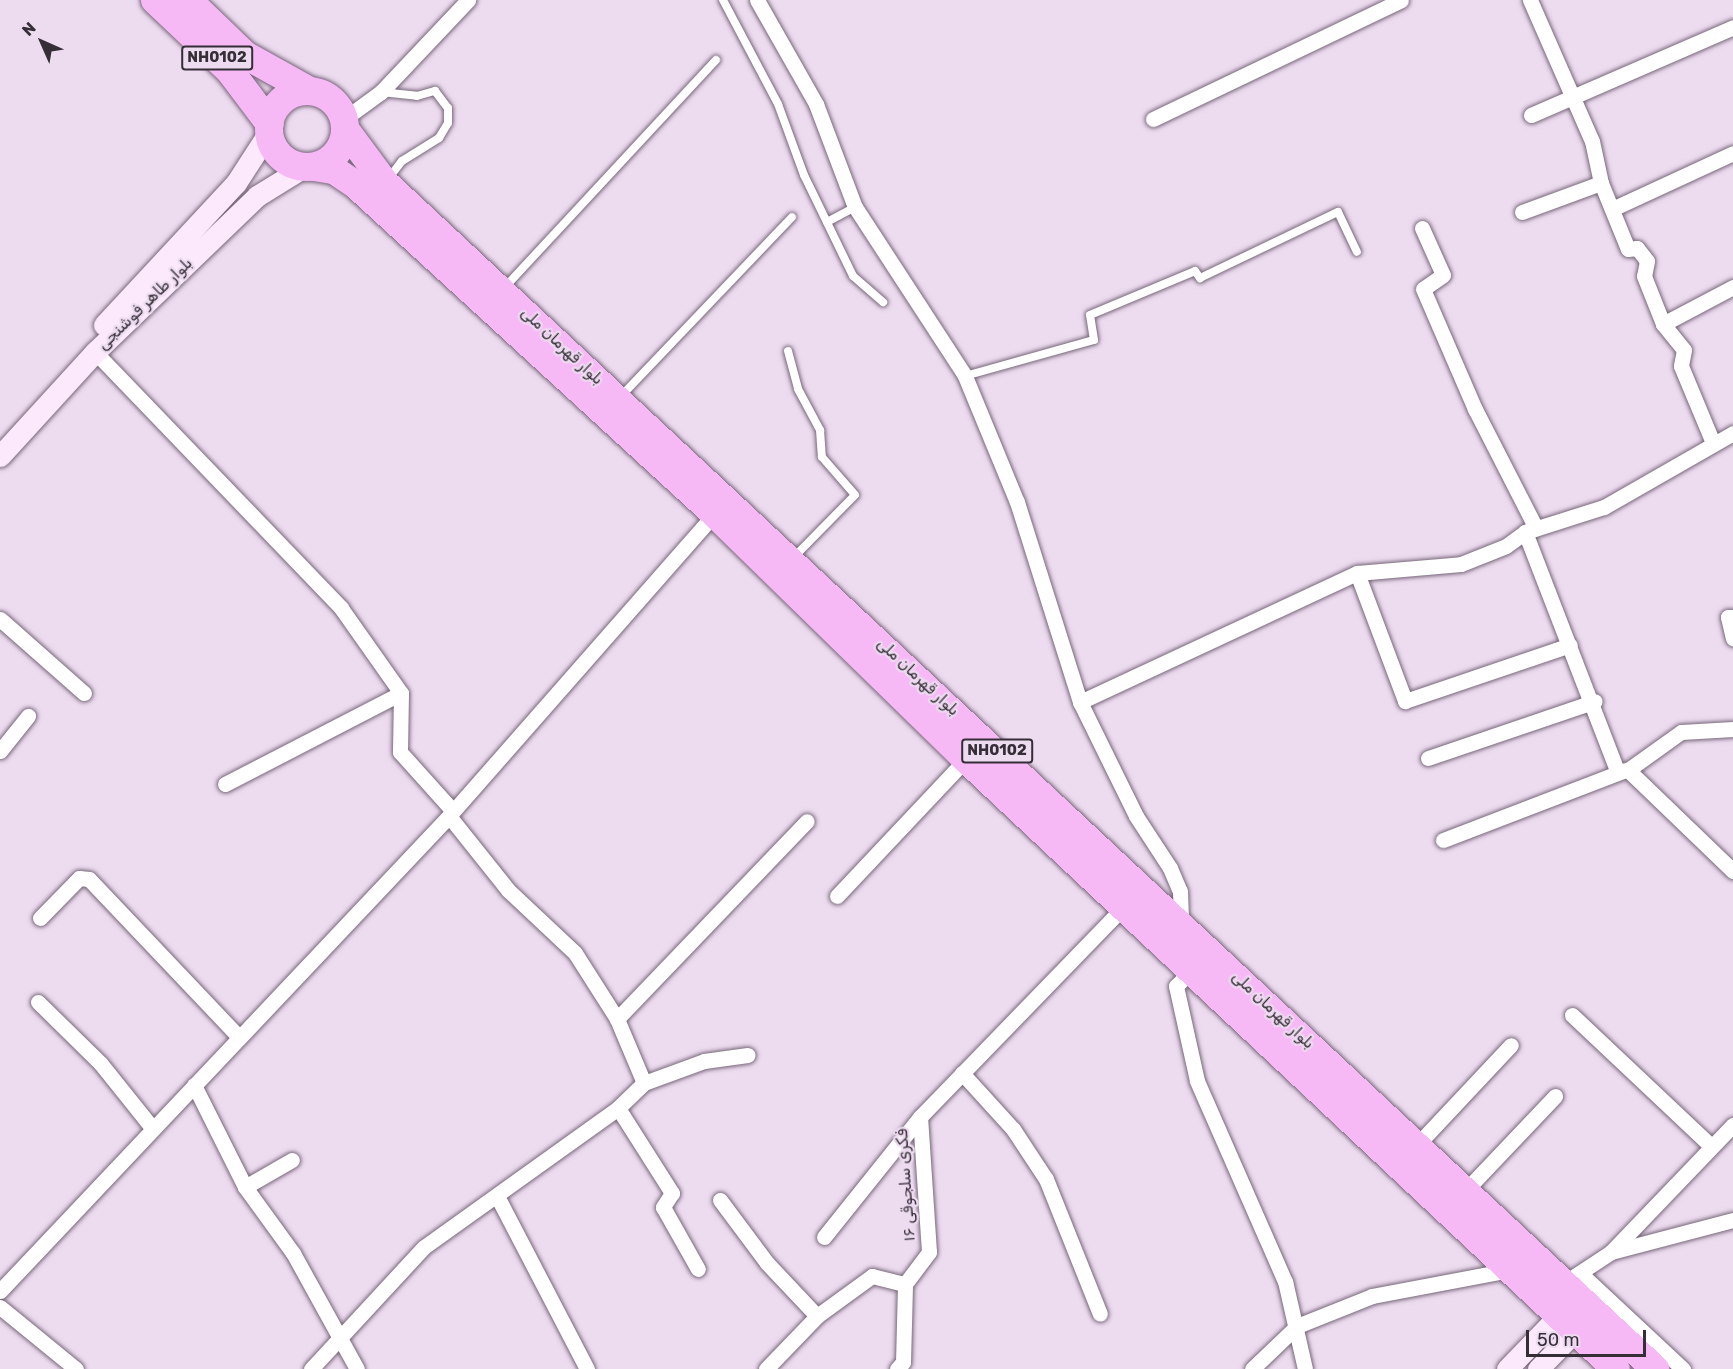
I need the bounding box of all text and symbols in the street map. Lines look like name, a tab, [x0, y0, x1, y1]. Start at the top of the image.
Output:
north arrow	[12, 12, 72, 72]
text: N	[18, 18, 40, 40]
road number: NH0102	[181, 46, 253, 70]
street label: بلوار طاهر فوشنجی	[94, 254, 196, 354]
street label: بلوار قهرمان ملی	[517, 303, 607, 389]
street label: بلوار قهرمان ملی	[873, 634, 963, 720]
road number: NH0102	[961, 739, 1033, 763]
street label: بلوار قهرمان ملی	[1228, 967, 1318, 1053]
street label: فکری سلجوقی ۱۶	[892, 1128, 920, 1242]
scale bar	[1529, 1318, 1649, 1356]
text: 50 m	[1537, 1329, 1580, 1351]

